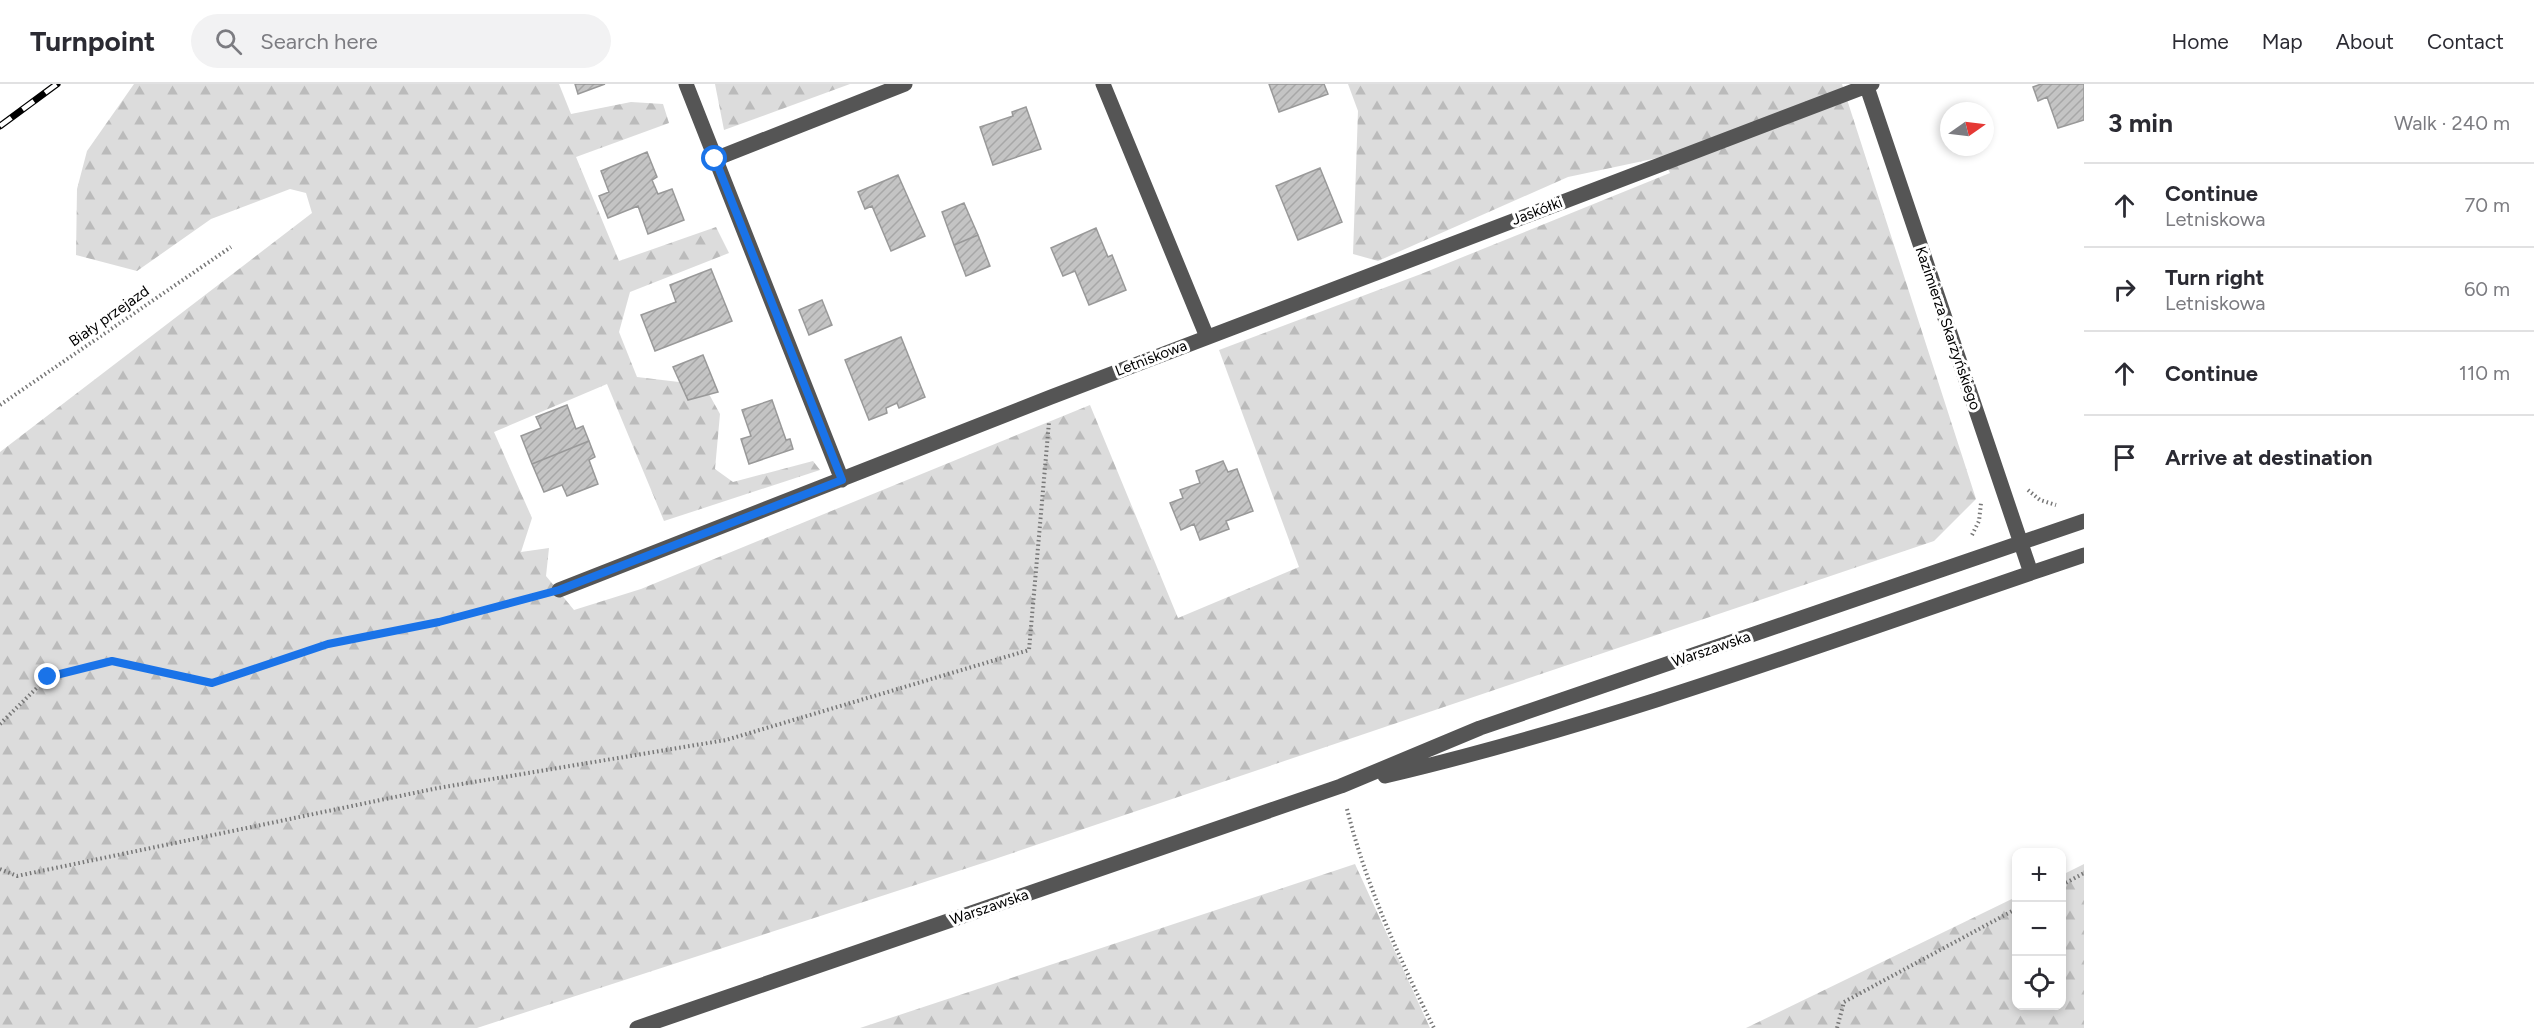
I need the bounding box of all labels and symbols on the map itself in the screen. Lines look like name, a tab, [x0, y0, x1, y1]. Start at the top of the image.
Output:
north arrow	[1940, 102, 1994, 156]
route start	[701, 145, 727, 171]
street label: Jaskółki	[1509, 193, 1565, 229]
street label: Kazimierza Skarżyńskiego	[1912, 244, 1985, 412]
street label: Biały przejazd	[66, 282, 152, 350]
street label: Letniskowa	[1113, 336, 1189, 380]
street label: Warszawska	[1669, 627, 1753, 671]
route end	[34, 663, 60, 689]
street label: Warszawska	[947, 885, 1031, 929]

